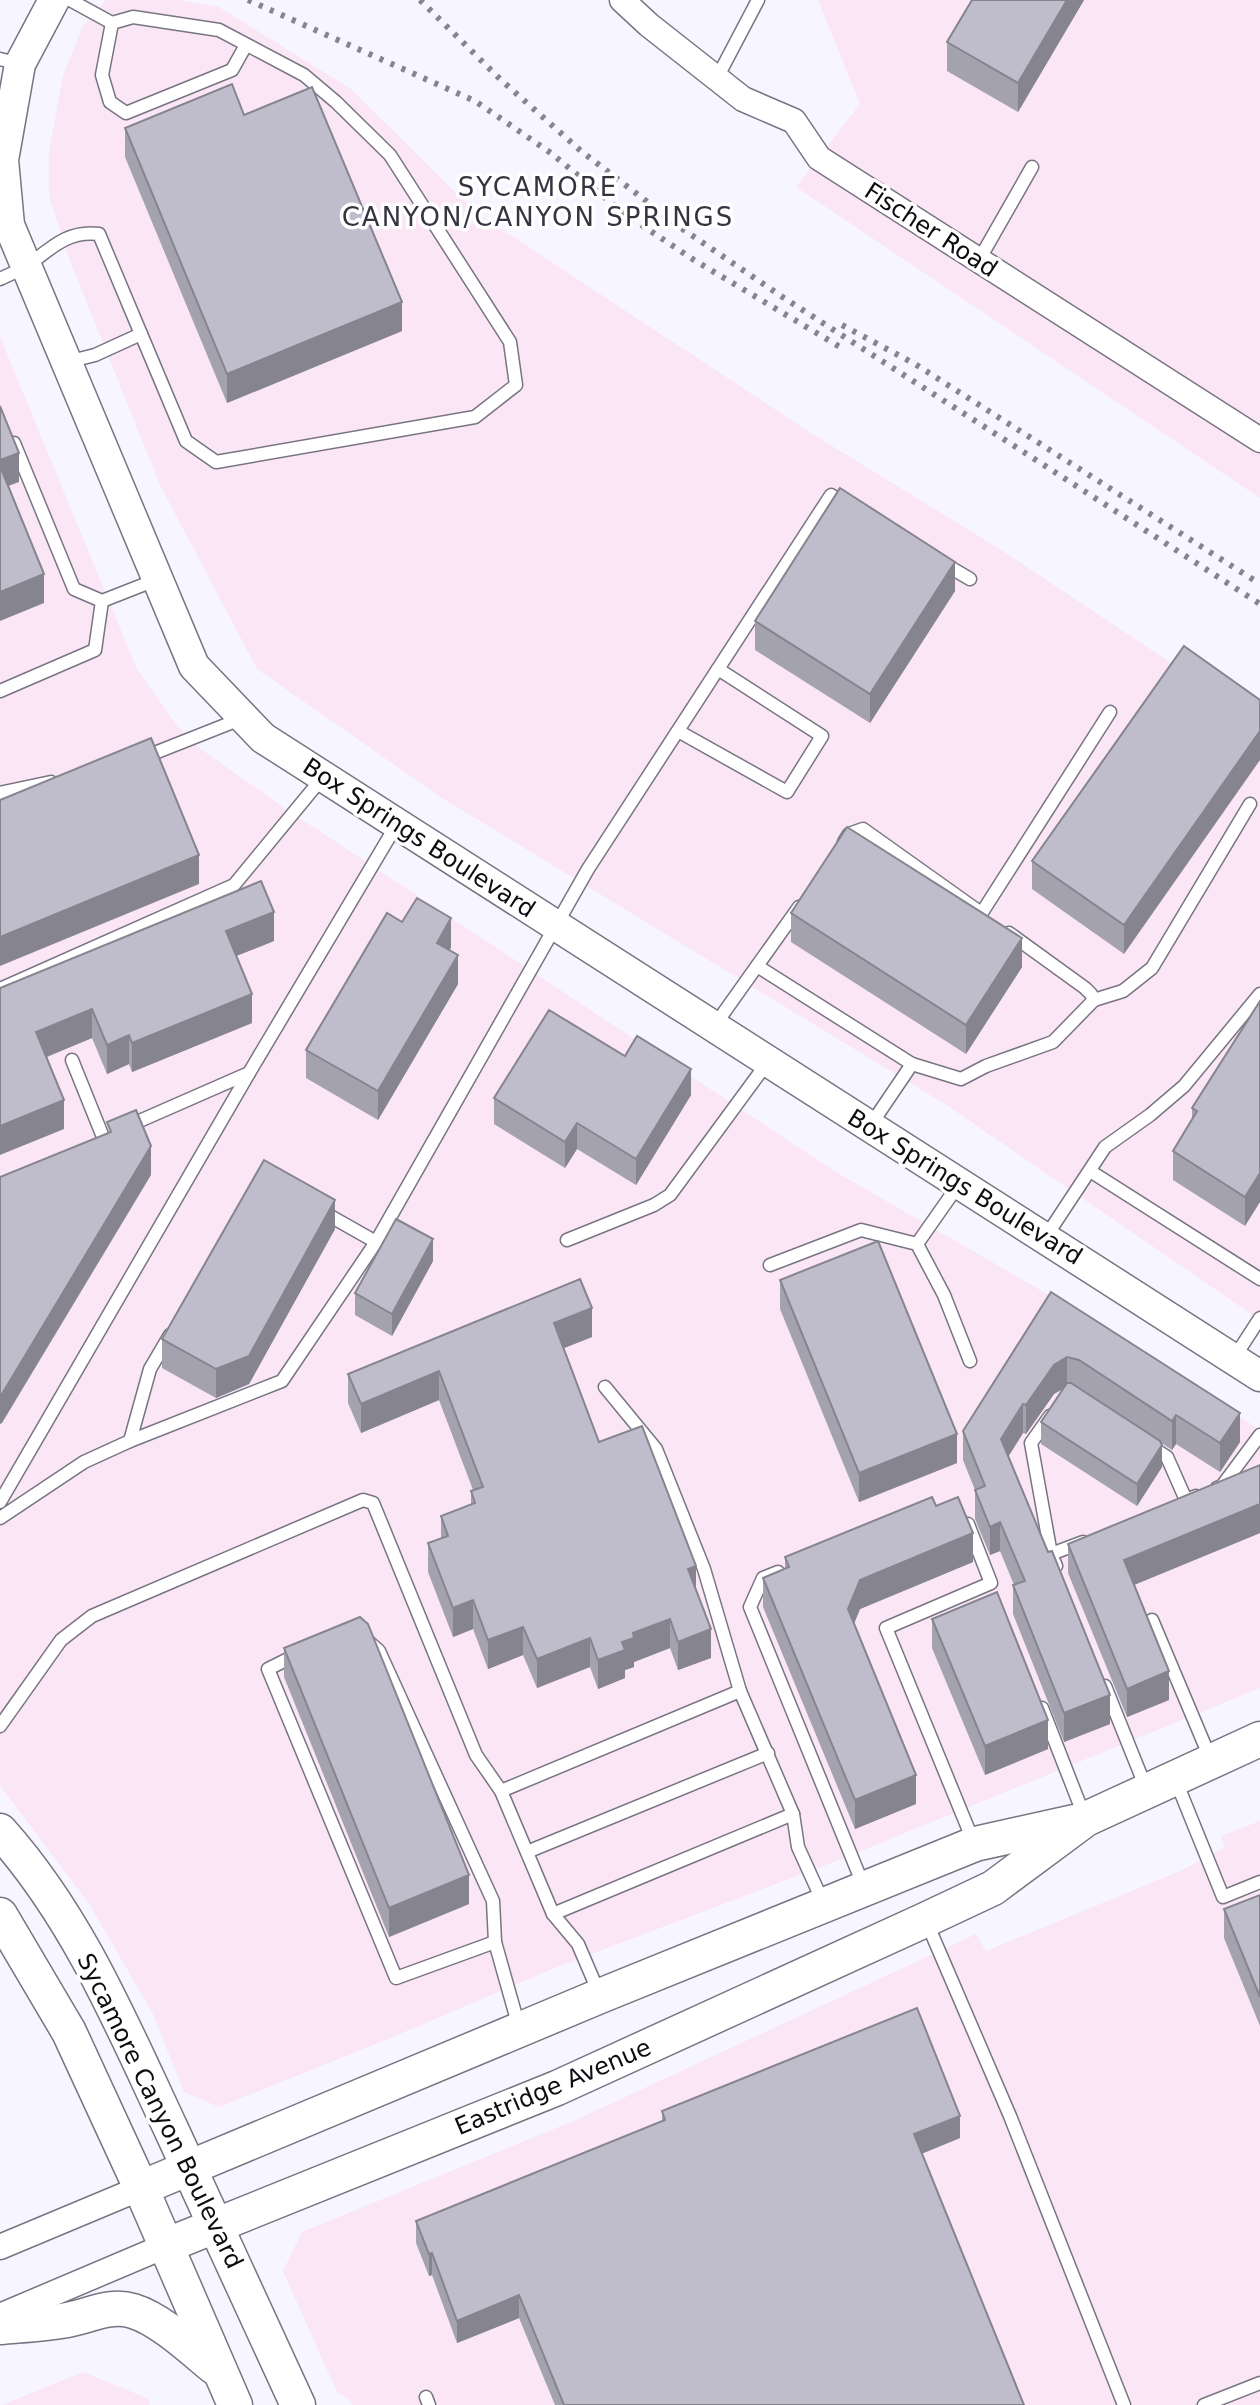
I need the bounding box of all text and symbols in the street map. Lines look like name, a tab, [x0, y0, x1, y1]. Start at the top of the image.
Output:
district label: SYCAMORE CANYON/CANYON SPRINGS	[342, 172, 734, 232]
street label: Fischer Road	[860, 177, 1002, 283]
street label: Box Springs Boulevard	[298, 752, 540, 924]
street label: Box Springs Boulevard	[843, 1103, 1087, 1271]
street label: Sycamore Canyon Boulevard	[71, 1949, 249, 2273]
street label: Eastridge Avenue	[451, 2033, 655, 2141]

